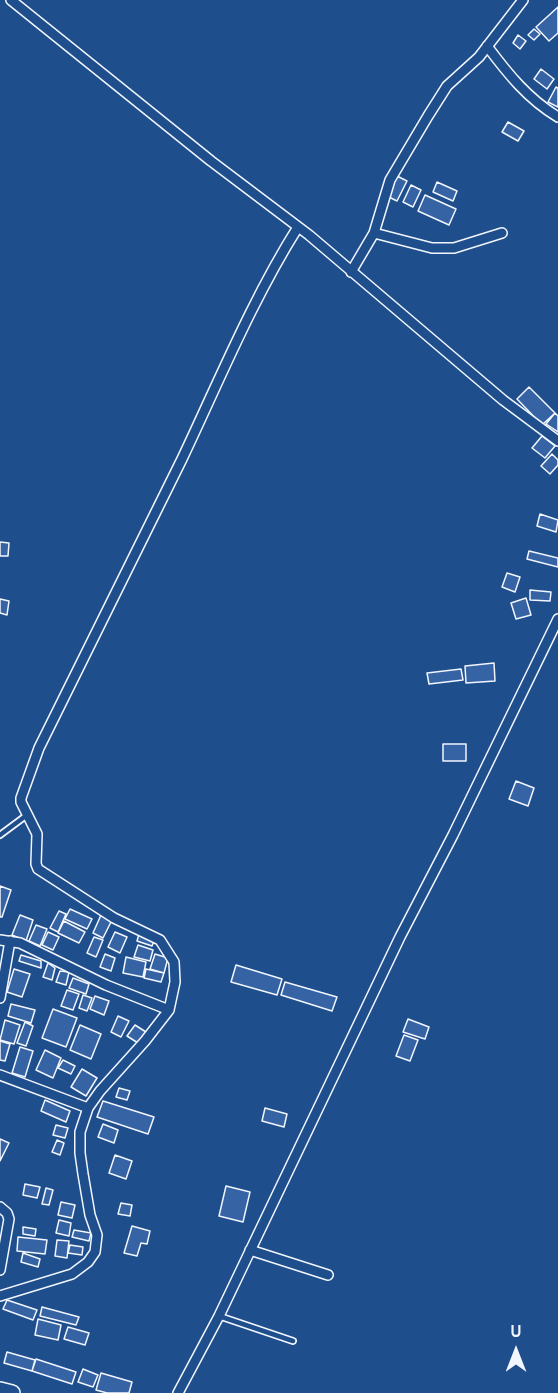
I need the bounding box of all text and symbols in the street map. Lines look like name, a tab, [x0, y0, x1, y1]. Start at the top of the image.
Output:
north arrow	[486, 1321, 546, 1381]
text: U	[510, 1323, 522, 1343]

